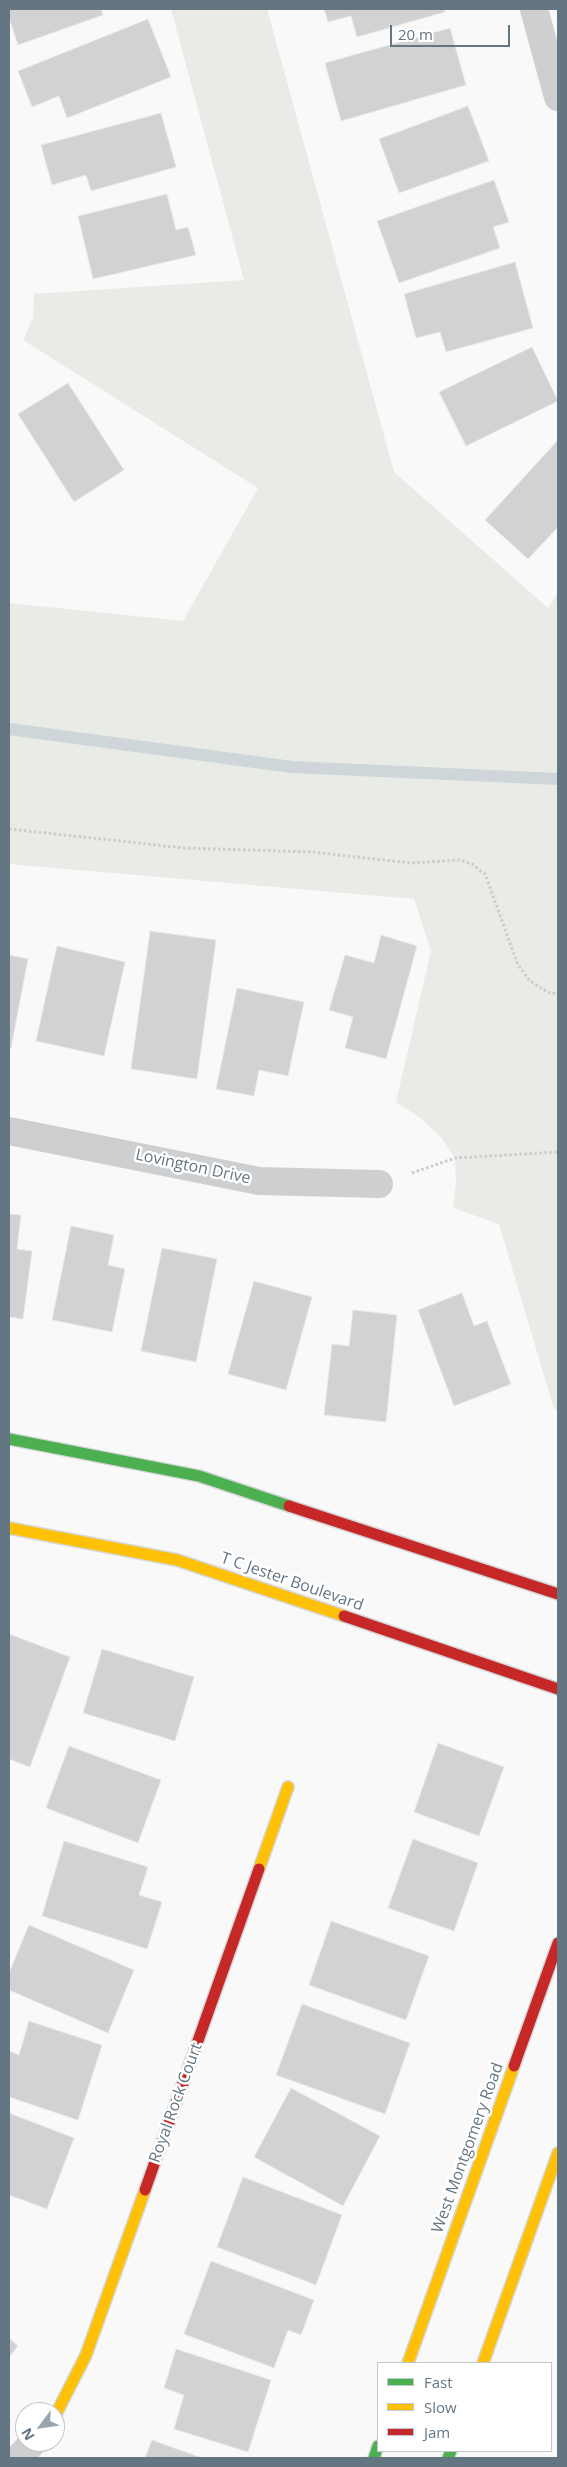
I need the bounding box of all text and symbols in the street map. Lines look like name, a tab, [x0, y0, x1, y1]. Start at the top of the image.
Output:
scale bar	[392, 15, 512, 47]
text: 20 m	[398, 24, 433, 44]
street label: Lovington Drive	[134, 1145, 252, 1189]
street label: T C Jester Boulevard	[218, 1549, 366, 1615]
street label: Royal Rock Court	[145, 2040, 207, 2166]
street label: West Montgomery Road	[428, 2060, 508, 2236]
legend	[377, 2362, 552, 2452]
text: Fast	[424, 2372, 453, 2392]
text: Slow	[424, 2397, 457, 2417]
north arrow	[15, 2402, 65, 2452]
text: Jam	[424, 2422, 450, 2442]
text: N	[16, 2425, 39, 2444]

